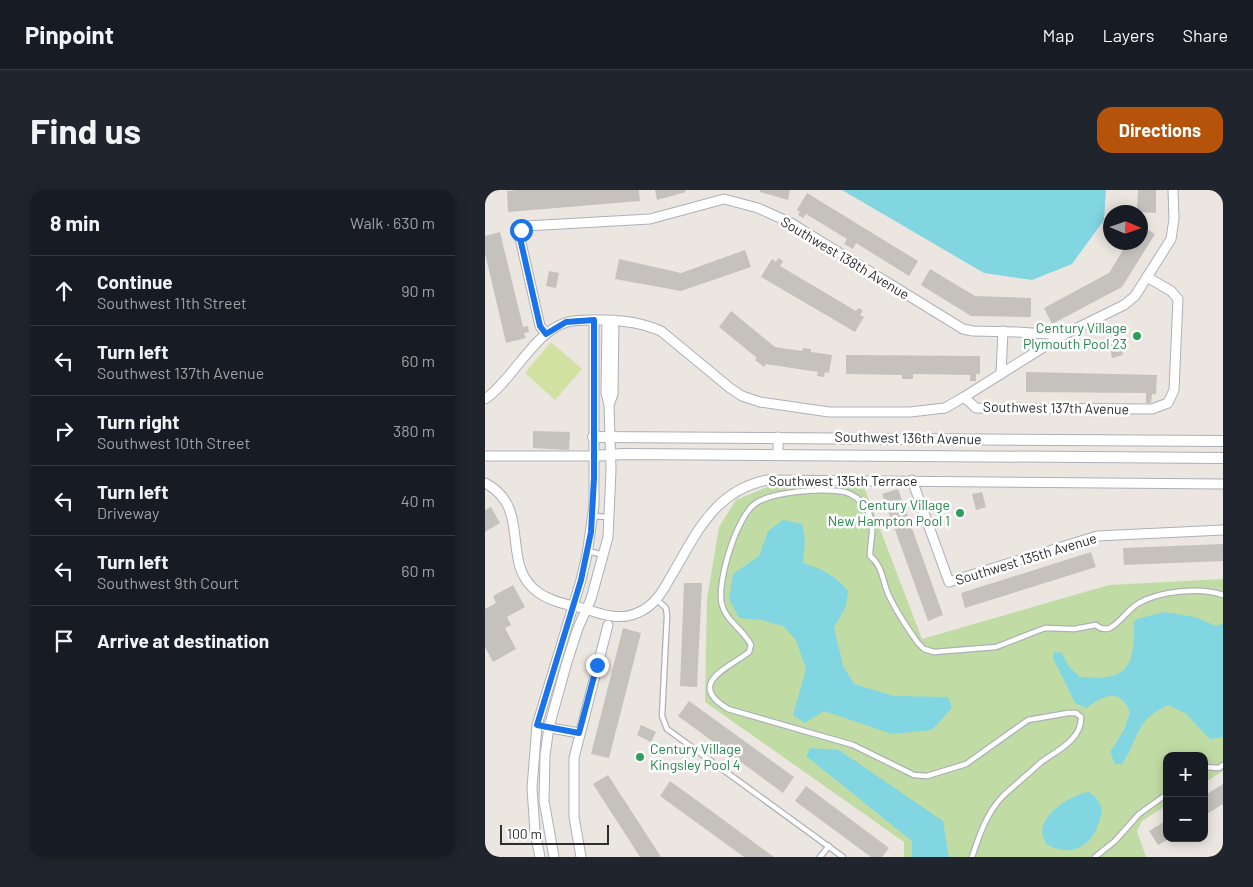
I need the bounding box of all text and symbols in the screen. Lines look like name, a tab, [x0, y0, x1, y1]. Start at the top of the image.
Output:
text: Pinpoint	[25, 20, 114, 49]
text: Map	[1042, 24, 1074, 46]
text: Layers	[1102, 24, 1155, 46]
text: Share	[1183, 24, 1228, 46]
button: Directions	[1097, 107, 1223, 153]
text: Find us	[30, 109, 141, 151]
north arrow	[1103, 205, 1148, 250]
text: 8 min	[50, 210, 100, 235]
street label: Southwest 138th Avenue	[778, 212, 913, 303]
text: Walk · 630 m	[350, 213, 435, 232]
route start	[510, 219, 533, 242]
text: Continue	[97, 270, 173, 293]
icon: ahead	[50, 277, 78, 305]
text: 90 m	[401, 281, 435, 300]
text: Southwest 11th Street	[97, 293, 247, 312]
place label: Century Village Plymouth Pool 23	[1023, 319, 1127, 352]
marker: Century Village Plymouth Pool 23	[1131, 330, 1143, 342]
text: Turn left	[97, 340, 168, 363]
icon: left	[50, 347, 78, 375]
text: 60 m	[401, 351, 435, 370]
text: Southwest 137th Avenue	[97, 363, 264, 382]
street label: Southwest 137th Avenue	[983, 398, 1129, 417]
text: Turn right	[97, 410, 179, 433]
icon: right	[50, 417, 78, 445]
text: 380 m	[393, 421, 435, 440]
street label: Southwest 136th Avenue	[834, 428, 982, 447]
text: Southwest 10th Street	[97, 433, 250, 452]
street label: Southwest 135th Terrace	[769, 472, 917, 489]
text: Turn left	[97, 480, 168, 503]
icon: left	[50, 487, 78, 515]
text: 40 m	[401, 491, 435, 510]
place label: Century Village New Hampton Pool 1	[828, 496, 950, 529]
text: Driveway	[97, 503, 159, 522]
marker: Century Village New Hampton Pool 1	[954, 507, 966, 519]
street label: Southwest 135th Avenue	[953, 529, 1099, 588]
text: Turn left	[97, 550, 168, 573]
icon: left	[50, 557, 78, 585]
text: 60 m	[401, 561, 435, 580]
text: Southwest 9th Court	[97, 573, 239, 592]
icon: arrive	[50, 627, 78, 655]
text: Arrive at destination	[97, 629, 269, 652]
route end	[586, 654, 609, 677]
place label: Century Village Kingsley Pool 4	[650, 740, 741, 773]
marker: Century Village Kingsley Pool 4	[634, 751, 646, 763]
map controls	[1163, 752, 1208, 842]
button: +	[1163, 752, 1208, 797]
button: −	[1163, 797, 1208, 842]
scale bar	[500, 822, 609, 845]
text: 100 m	[507, 825, 542, 842]

